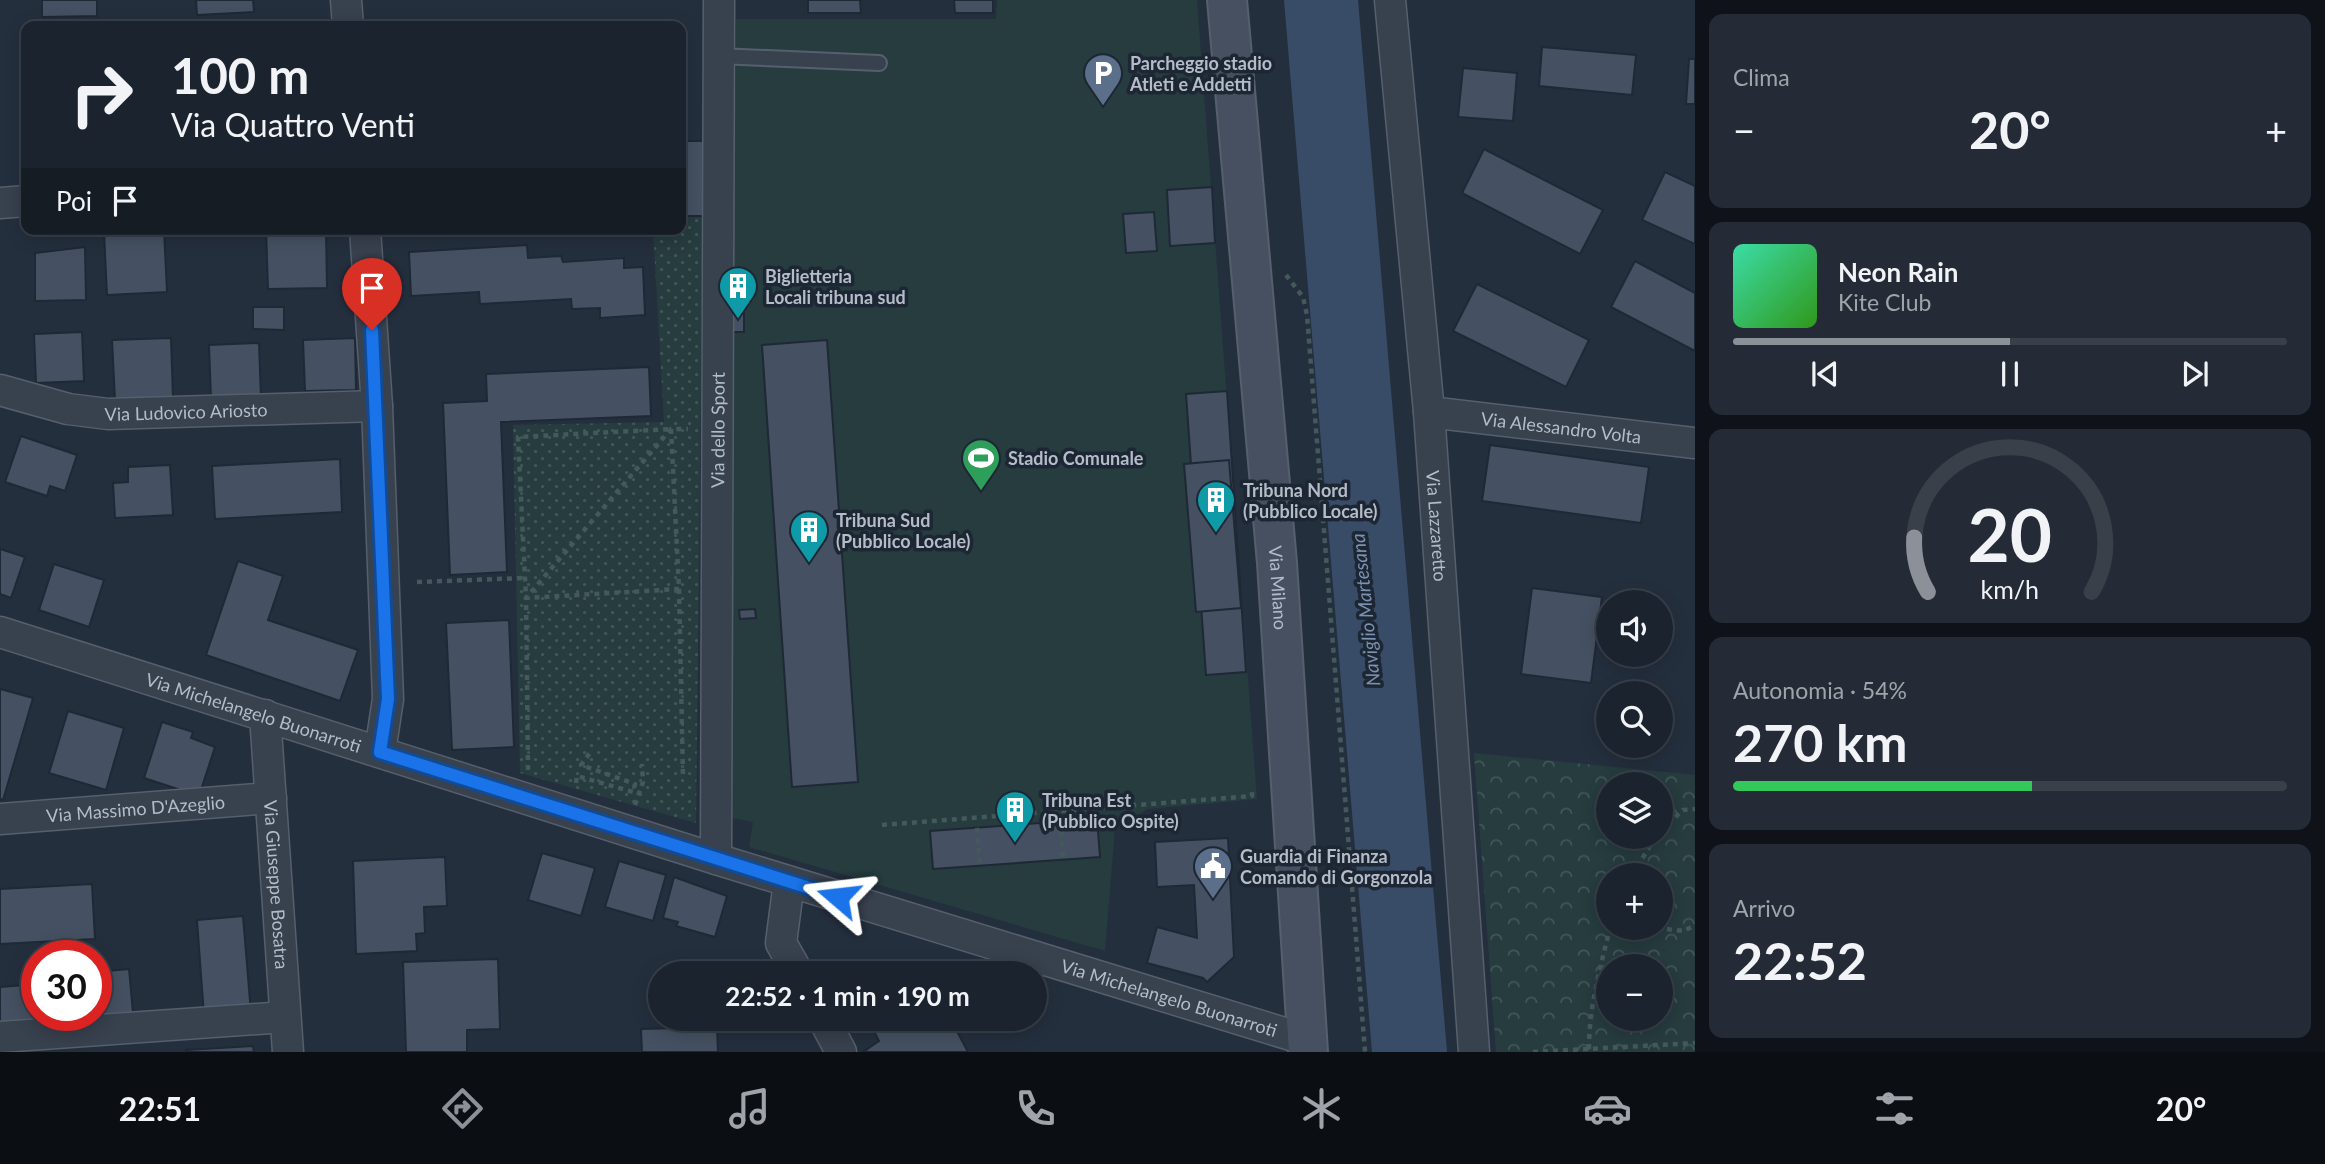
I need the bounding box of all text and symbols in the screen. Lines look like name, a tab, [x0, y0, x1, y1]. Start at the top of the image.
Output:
text: 100 m	[171, 46, 309, 104]
icon: right	[56, 49, 147, 140]
parking icon: Parcheggio stadio Atleti e Addetti	[1082, 52, 1124, 107]
place label: Parcheggio stadio Atleti e Addetti	[1129, 52, 1272, 95]
text: Clima	[1733, 63, 1790, 91]
text: 20°	[1969, 98, 2051, 160]
text: Via Quattro Venti	[171, 105, 415, 144]
text: −	[1733, 107, 1755, 153]
text: +	[2265, 107, 2287, 153]
icon: arrive	[106, 182, 144, 220]
text: Poi	[56, 185, 92, 217]
text: Neon Rain	[1838, 256, 1958, 288]
pin	[342, 258, 402, 330]
building icon: Biglietteria Locali tribuna sud	[717, 265, 759, 320]
place label: Biglietteria Locali tribuna sud	[765, 265, 906, 308]
icon: arrive	[353, 269, 391, 307]
text: Kite Club	[1838, 288, 1931, 316]
icon: previous	[1806, 355, 1844, 393]
icon: pause	[1991, 355, 2029, 393]
icon: next	[2176, 355, 2214, 393]
street label: Via dello Sport	[706, 371, 729, 488]
street label: Via Ludovico Ariosto	[104, 398, 268, 425]
street label: Via Alessandro Volta	[1480, 407, 1642, 448]
sports icon: Stadio Comunale	[960, 437, 1002, 492]
place label: Stadio Comunale	[1008, 447, 1144, 469]
street label: Via Lazzaretto	[1422, 469, 1452, 582]
building icon: Tribuna Nord (Pubblico Locale)	[1195, 479, 1237, 534]
place label: Tribuna Nord (Pubblico Locale)	[1243, 479, 1378, 522]
text: 20	[1968, 490, 2052, 578]
building icon: Tribuna Sud (Pubblico Locale)	[788, 509, 830, 564]
place label: Tribuna Sud (Pubblico Locale)	[836, 509, 971, 552]
water label: Naviglio Martesana	[1346, 532, 1384, 688]
street label: Via Milano	[1265, 545, 1292, 631]
text: km/h	[1981, 574, 2039, 604]
map controls	[1596, 590, 1673, 1031]
button: sound	[1596, 590, 1673, 667]
street label: Via Michelangelo Buonarroti	[143, 668, 364, 757]
text: Autonomia · 54%	[1733, 676, 1907, 704]
button: search	[1596, 681, 1673, 758]
text: 270 km	[1733, 711, 1907, 773]
button: layers	[1596, 772, 1673, 849]
building icon: Tribuna Est (Pubblico Ospite)	[994, 789, 1036, 844]
place label: Tribuna Est (Pubblico Ospite)	[1042, 789, 1179, 832]
street label: Via Massimo D'Azeglio	[45, 791, 226, 826]
street label: Via Giuseppe Bosatra	[260, 799, 293, 970]
public building icon: Guardia di Finanza Comando di Gorgonzola	[1192, 845, 1234, 900]
place label: Guardia di Finanza Comando di Gorgonzola	[1240, 845, 1432, 888]
position arrow	[801, 860, 875, 934]
button: +	[1596, 863, 1673, 940]
text: Arrivo	[1733, 894, 1795, 922]
text: 22:52	[1733, 929, 1867, 991]
speed limit sign: 30	[21, 940, 112, 1031]
street label: Via Michelangelo Buonarroti	[1058, 954, 1280, 1041]
button: −	[1596, 954, 1673, 1031]
text: 22:52 · 1 min · 190 m	[725, 980, 970, 1012]
icon: directions	[438, 1084, 487, 1133]
icon: music	[725, 1084, 774, 1133]
icon: phone	[1011, 1084, 1060, 1133]
icon: climate	[1297, 1084, 1346, 1133]
icon: car	[1583, 1084, 1632, 1133]
icon: filters	[1870, 1084, 1919, 1133]
text: 22:51	[119, 1089, 201, 1128]
text: 20°	[2156, 1089, 2206, 1128]

